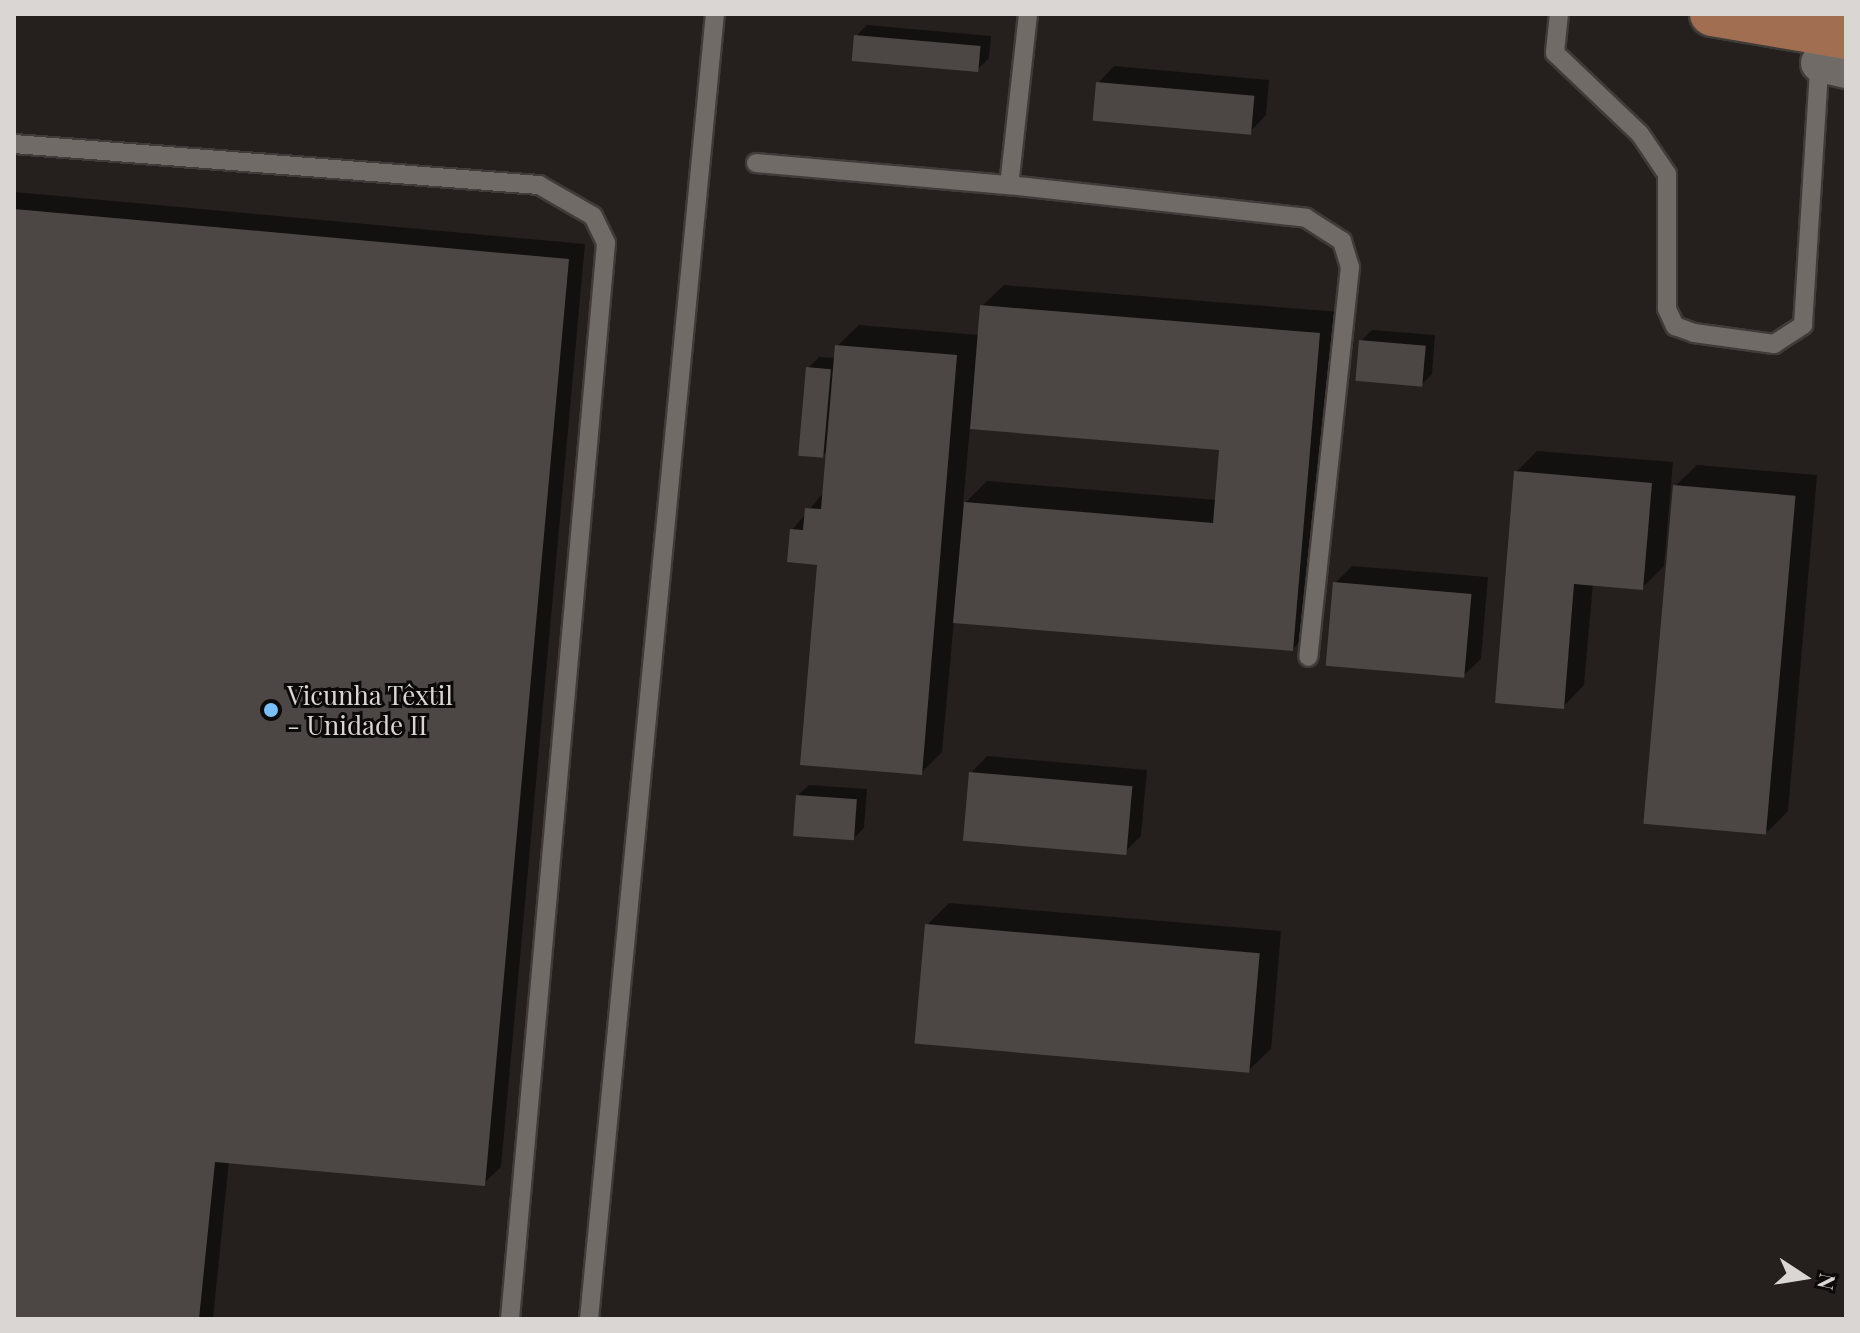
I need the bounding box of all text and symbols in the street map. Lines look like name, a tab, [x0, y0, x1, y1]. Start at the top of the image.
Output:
place label: Vicunha Têxtil - Unidade II	[287, 679, 454, 740]
marker: Vicunha Têxtil - Unidade II	[262, 701, 280, 719]
north arrow	[1764, 1237, 1844, 1317]
text: N	[1811, 1271, 1844, 1293]

